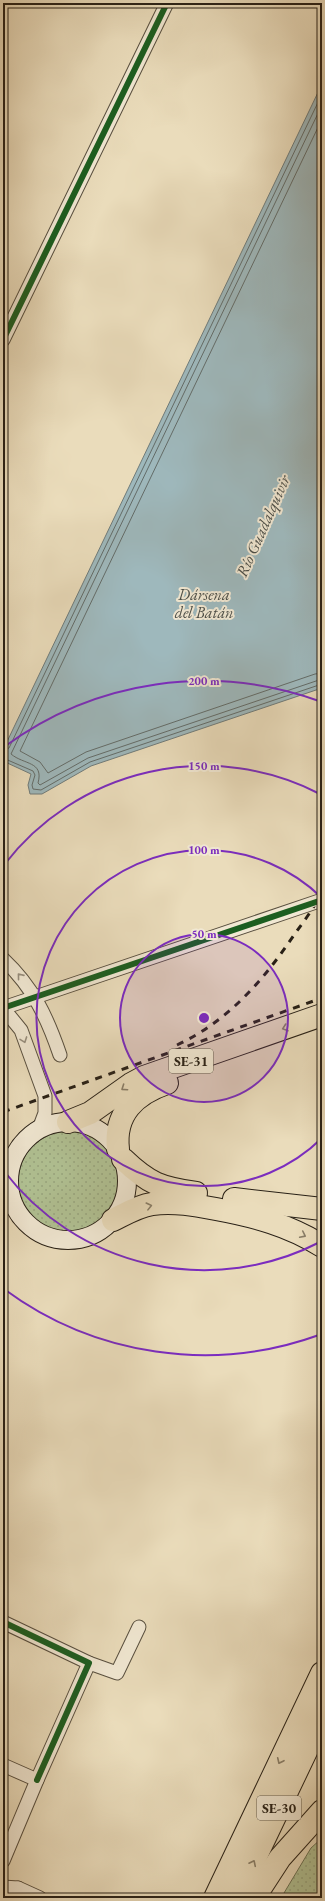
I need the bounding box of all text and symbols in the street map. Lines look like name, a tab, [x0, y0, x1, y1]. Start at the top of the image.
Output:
water label: Río Guadalquivir	[231, 471, 296, 581]
water label: Dársena del Batán	[175, 584, 233, 623]
text: 200 m	[188, 673, 220, 689]
text: 150 m	[188, 758, 220, 774]
text: 100 m	[188, 842, 220, 858]
text: 50 m	[191, 926, 217, 942]
one-way arrow	[18, 974, 25, 981]
centre of rings	[197, 1011, 211, 1025]
one-way arrow	[282, 1024, 289, 1032]
one-way arrow	[20, 1037, 28, 1044]
road number: SE-31	[169, 1049, 213, 1073]
one-way arrow	[121, 1083, 128, 1091]
one-way arrow	[145, 1202, 152, 1210]
one-way arrow	[298, 1230, 306, 1237]
one-way arrow	[277, 1757, 285, 1765]
road number: SE-30	[257, 1796, 301, 1820]
one-way arrow	[248, 1860, 256, 1867]

